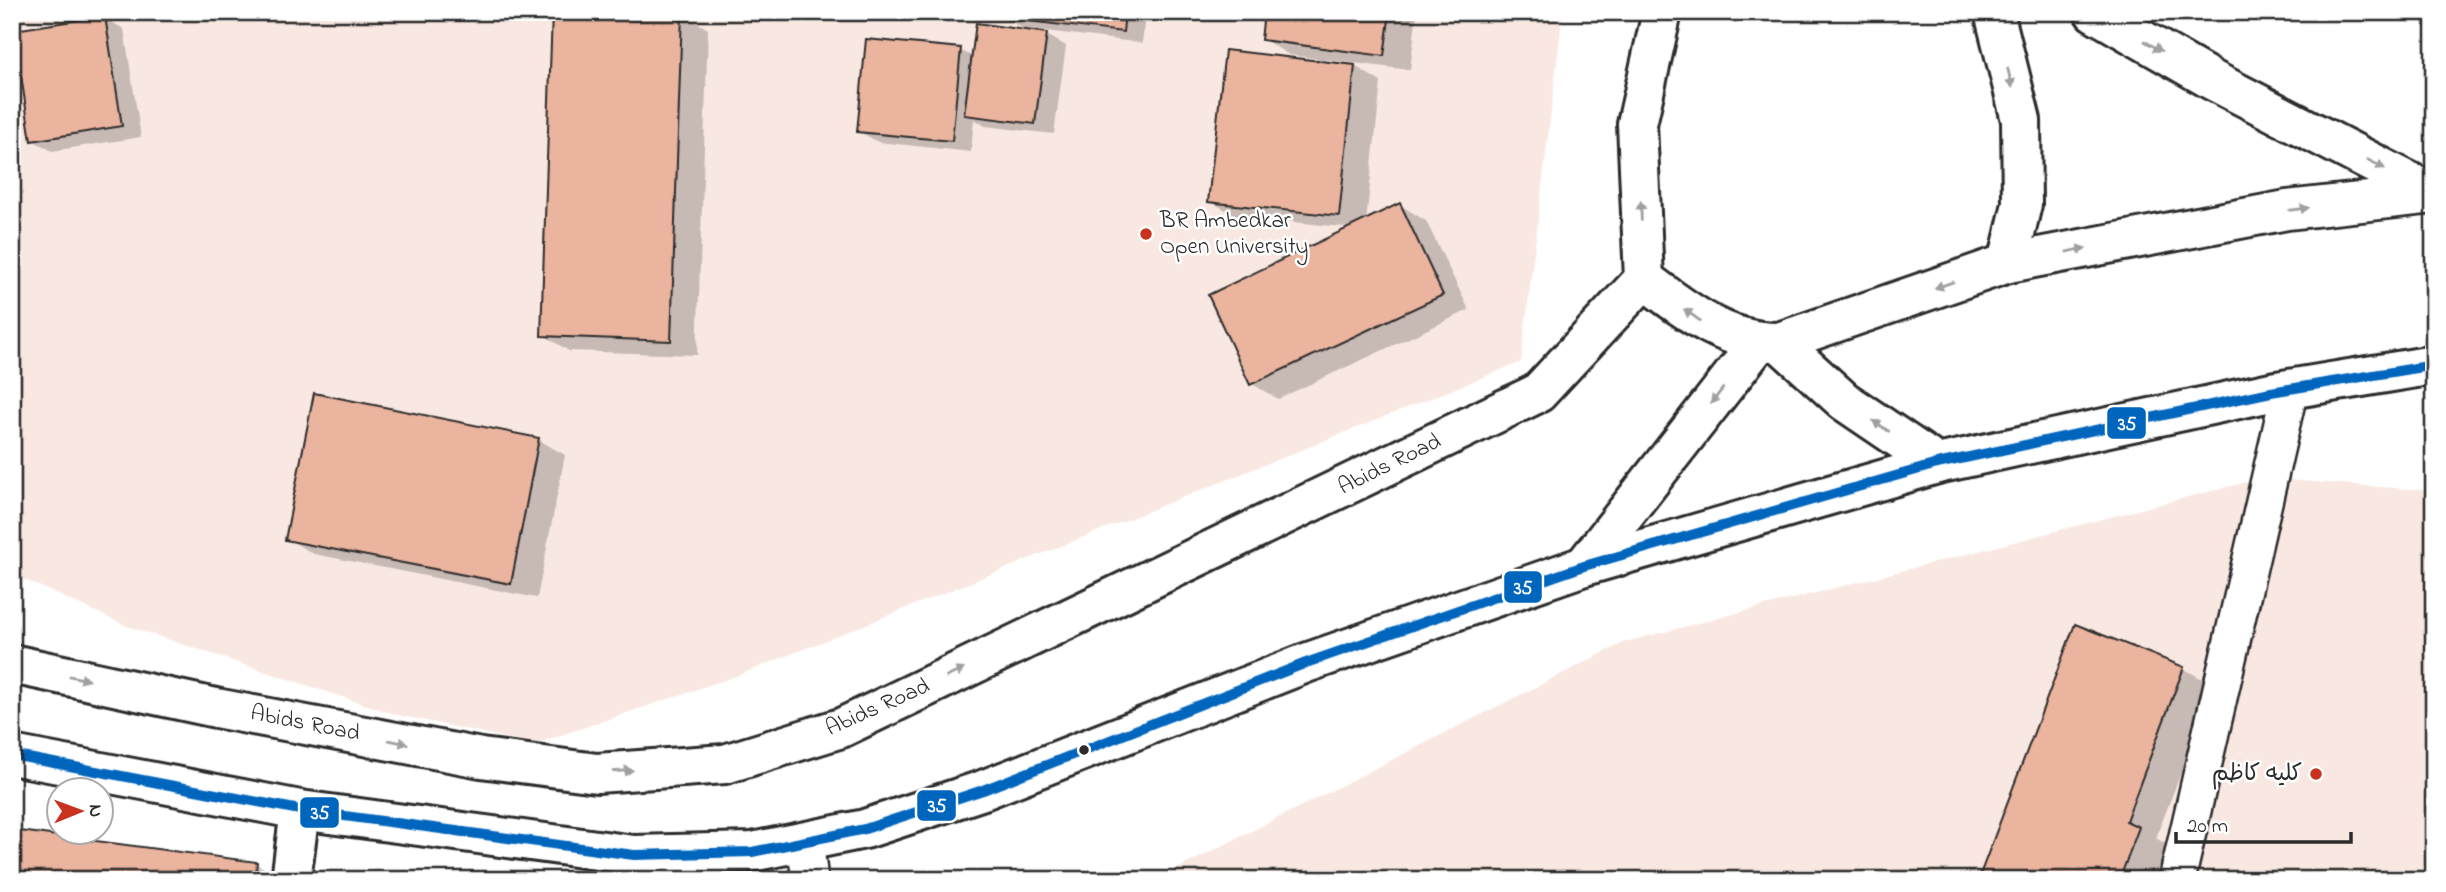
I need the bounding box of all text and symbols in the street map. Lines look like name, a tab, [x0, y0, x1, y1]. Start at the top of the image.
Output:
one-way arrow	[2144, 40, 2163, 52]
one-way arrow	[2005, 68, 2016, 90]
one-way arrow	[2366, 159, 2386, 170]
one-way arrow	[1635, 200, 1646, 222]
one-way arrow	[2288, 203, 2310, 214]
place label: BR Ambedkar Open University	[1159, 205, 1308, 266]
marker: BR Ambedkar Open University	[1138, 226, 1154, 242]
one-way arrow	[2065, 244, 2087, 255]
one-way arrow	[1933, 280, 1954, 291]
one-way arrow	[1683, 308, 1701, 322]
one-way arrow	[1710, 387, 1724, 405]
line badge: 35	[2106, 406, 2147, 440]
text: 35	[2117, 412, 2136, 439]
one-way arrow	[1871, 419, 1891, 432]
street label: Abids Road	[1333, 426, 1447, 504]
line badge: 35	[1503, 570, 1543, 604]
text: 35	[1513, 576, 1532, 603]
one-way arrow	[945, 668, 965, 679]
street label: Abids Road	[821, 670, 935, 746]
one-way arrow	[68, 673, 90, 684]
street label: Abids Road	[247, 697, 363, 751]
one-way arrow	[387, 737, 409, 748]
unlabelled marker	[1077, 743, 1091, 757]
place label: كليه كاظم	[2212, 758, 2302, 791]
one-way arrow	[612, 765, 634, 776]
marker: كليه كاظم	[2308, 766, 2324, 782]
north arrow	[46, 776, 116, 846]
line badge: 35	[916, 789, 957, 822]
text: 35	[927, 794, 946, 821]
line badge: 35	[299, 796, 340, 829]
text: 35	[310, 801, 329, 828]
scale bar	[2176, 801, 2352, 845]
text: N	[81, 804, 108, 818]
text: 20 m	[2187, 812, 2228, 842]

